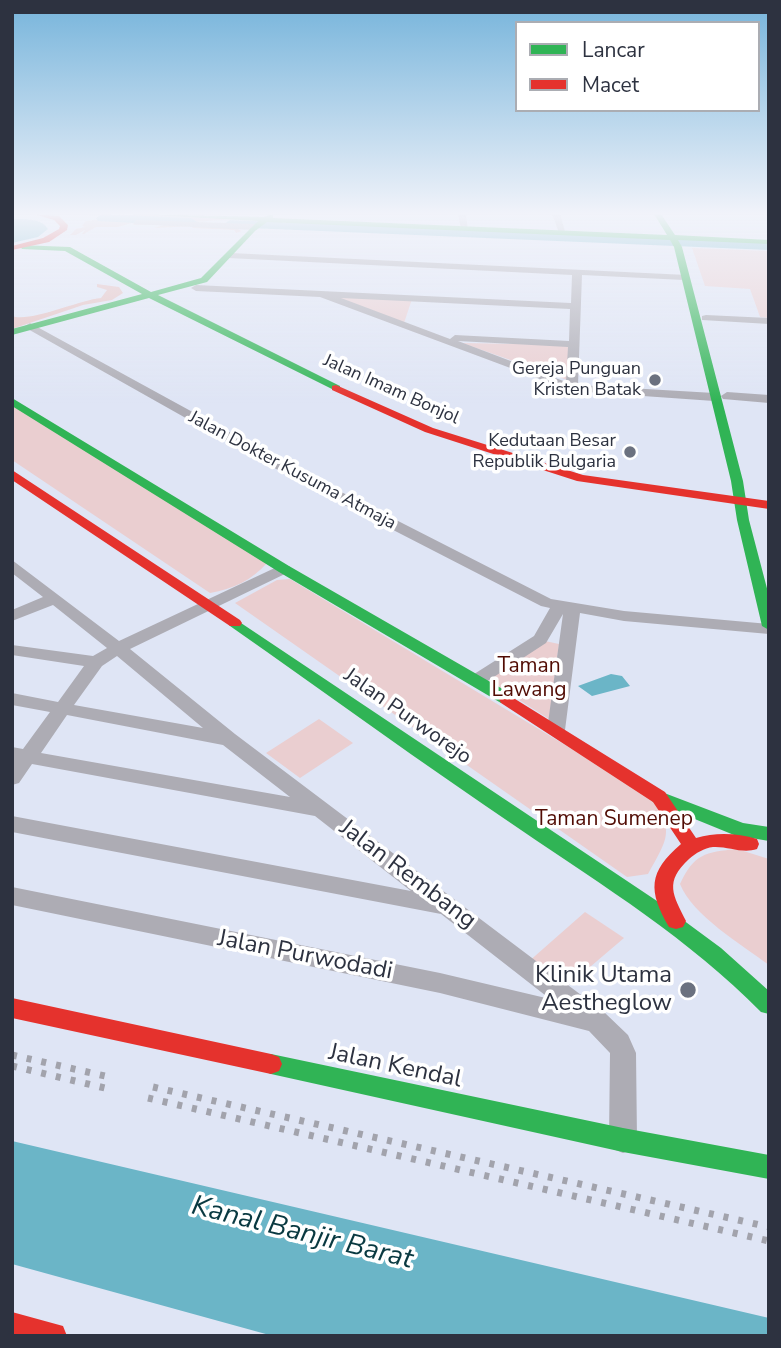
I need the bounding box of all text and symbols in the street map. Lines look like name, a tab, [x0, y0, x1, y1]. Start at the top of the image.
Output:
legend	[515, 21, 760, 112]
text: Lancar	[582, 36, 645, 64]
text: Macet	[582, 71, 639, 99]
street label: Jalan Imam Bonjol	[320, 350, 462, 430]
place label: Gereja Punguan Kristen Batak	[512, 359, 641, 402]
marker: Gereja Punguan Kristen Batak	[647, 372, 663, 388]
street label: Jalan Dokter Kusuma Atmaja	[185, 407, 399, 535]
place label: Kedutaan Besar Republik Bulgaria	[473, 431, 616, 474]
marker: Kedutaan Besar Republik Bulgaria	[622, 444, 638, 460]
park label: Taman Lawang	[491, 654, 567, 704]
street label: Jalan Purworejo	[338, 664, 476, 770]
park label: Taman Sumenep	[535, 807, 693, 833]
street label: Jalan Rembang	[333, 814, 481, 936]
street label: Jalan Purwodadi	[215, 925, 395, 987]
place label: Klinik Utama Aestheglow	[535, 962, 672, 1018]
marker: Klinik Utama Aestheglow	[678, 980, 698, 1000]
street label: Jalan Kendal	[326, 1039, 464, 1095]
water label: Kanal Banjir Barat	[188, 1190, 416, 1278]

